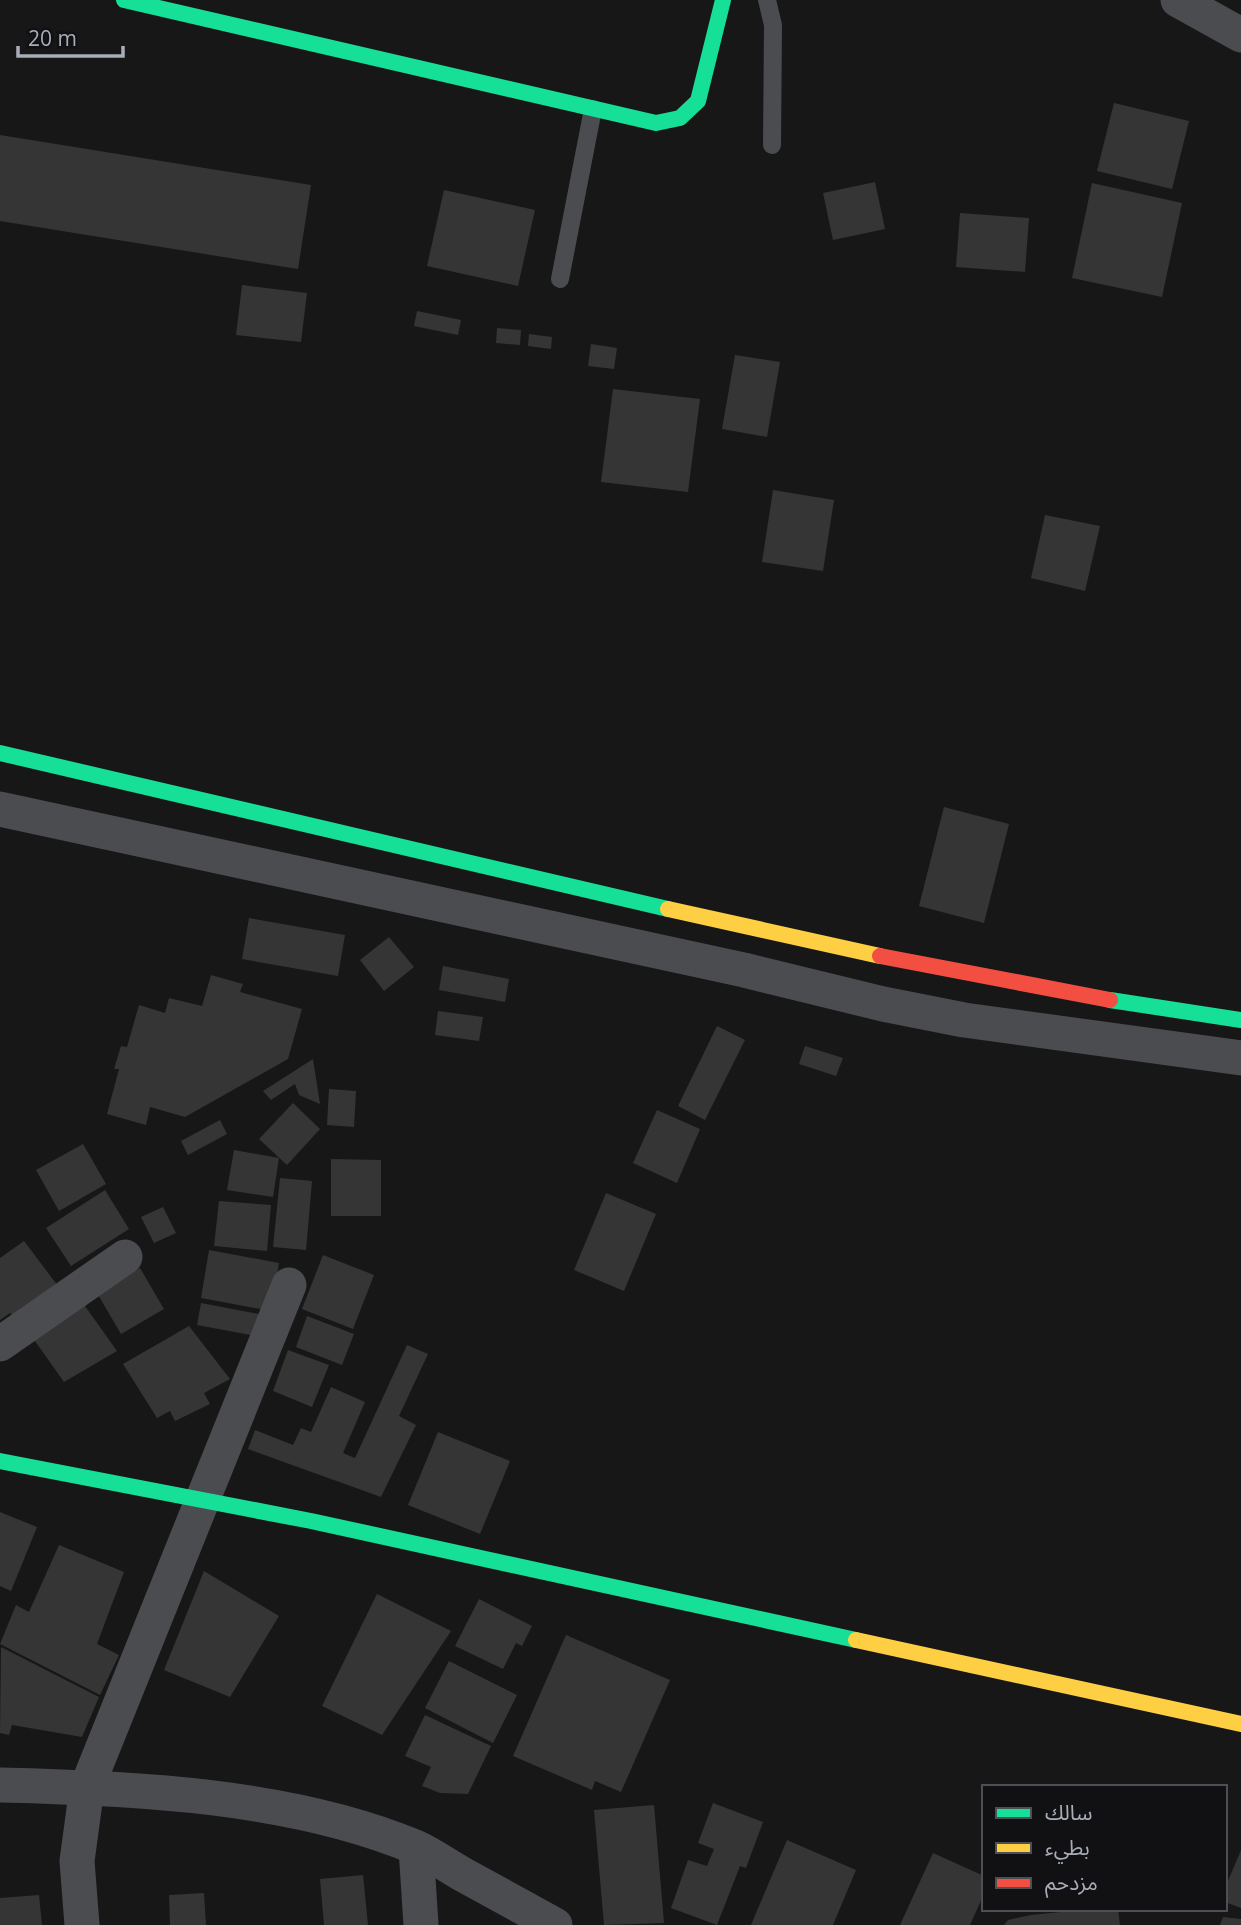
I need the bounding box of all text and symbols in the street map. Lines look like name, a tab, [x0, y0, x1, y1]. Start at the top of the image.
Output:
scale bar	[18, 14, 122, 58]
text: 20 m	[28, 24, 77, 52]
legend	[982, 1785, 1227, 1911]
text: سالك	[1045, 1798, 1092, 1826]
text: بطيء	[1045, 1833, 1090, 1864]
text: مزدحم	[1045, 1868, 1098, 1898]

